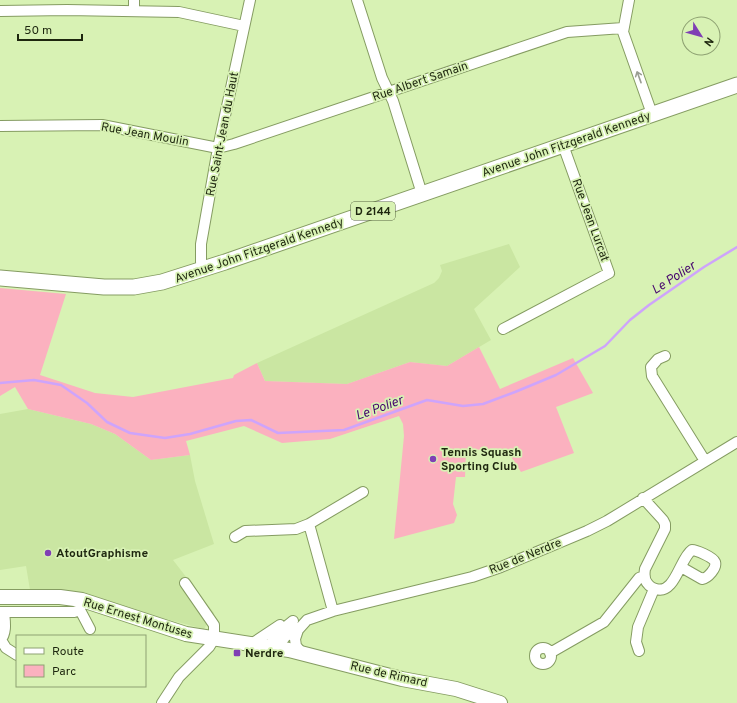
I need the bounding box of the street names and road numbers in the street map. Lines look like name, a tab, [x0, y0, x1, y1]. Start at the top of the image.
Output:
street label: Rue Albert Samain	[370, 58, 470, 106]
street label: Rue Saint-Jean du Haut	[203, 71, 243, 198]
street label: Avenue John Fitzgerald Kennedy	[480, 109, 653, 181]
street label: Rue Jean Moulin	[100, 119, 190, 151]
street label: Rue Jean Lurcat	[568, 177, 612, 264]
road number: D 2144	[351, 202, 395, 220]
street label: Avenue John Fitzgerald Kennedy	[173, 215, 346, 287]
street label: Rue de Nerdre	[487, 535, 564, 579]
street label: Rue Ernest Montuses	[81, 595, 194, 643]
street label: Rue de Rimard	[349, 658, 429, 692]

